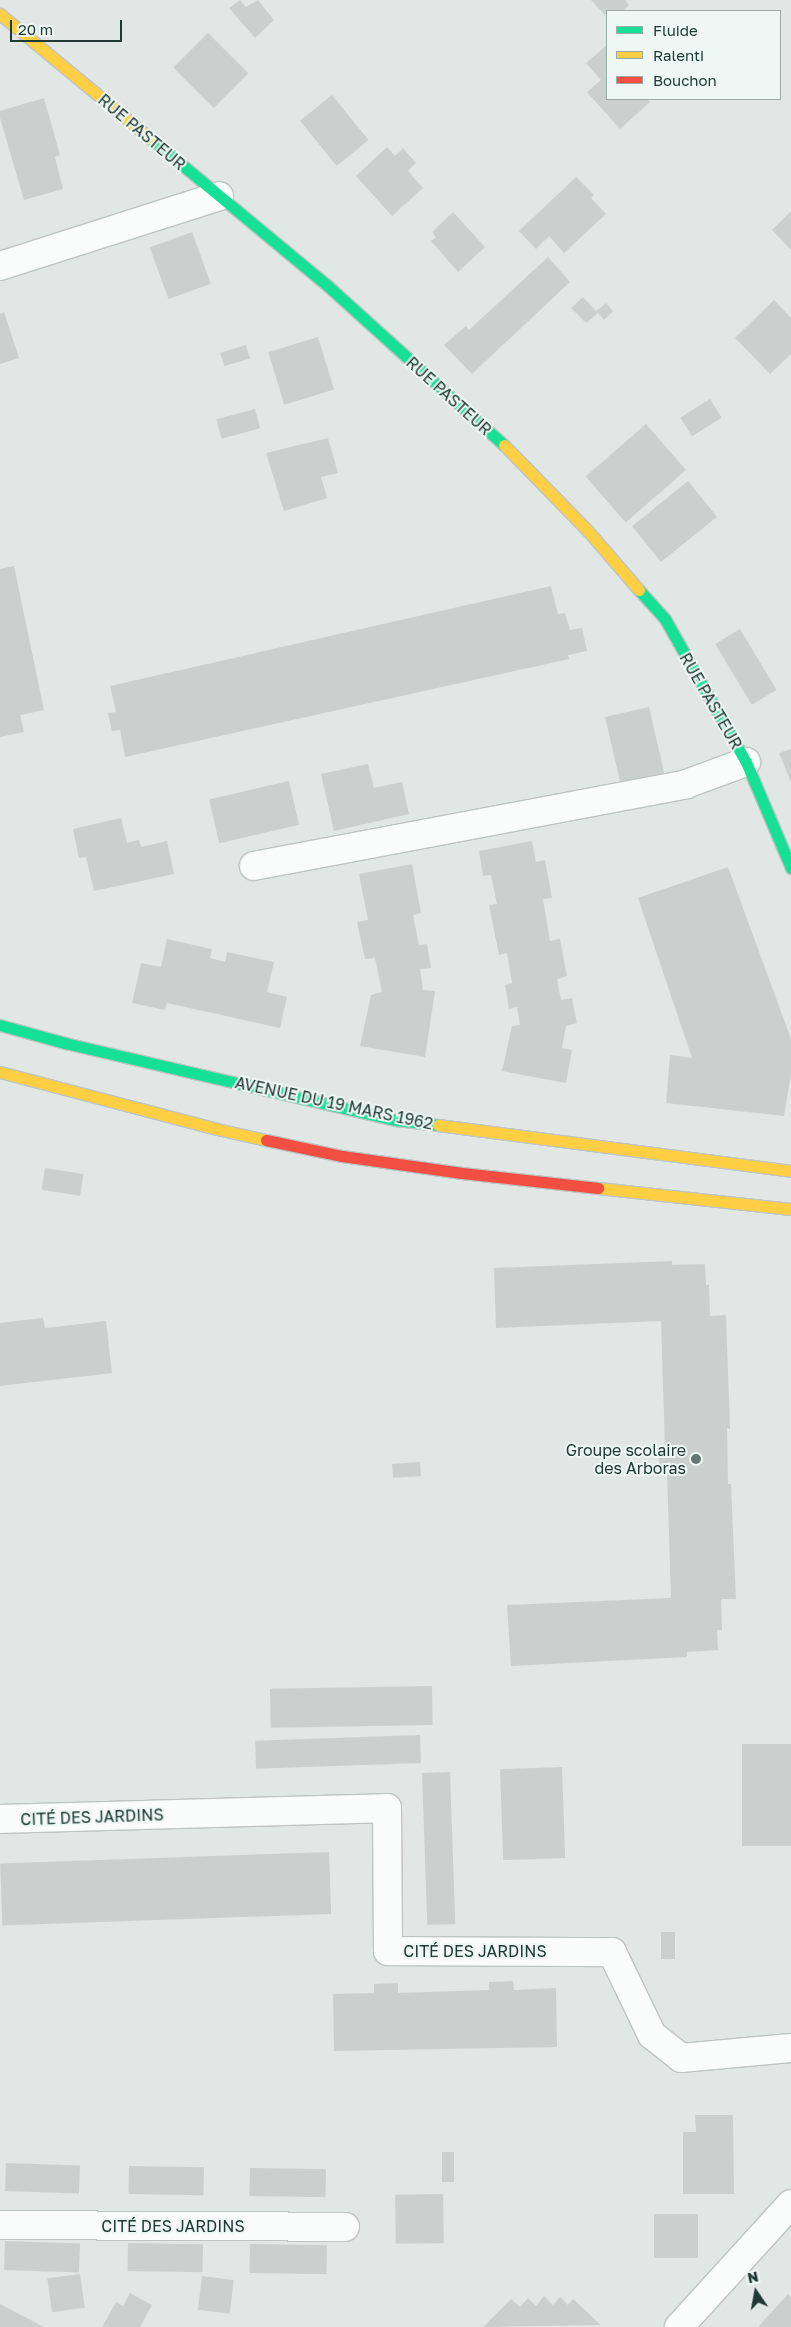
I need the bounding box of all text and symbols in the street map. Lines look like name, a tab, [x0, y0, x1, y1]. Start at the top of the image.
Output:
scale bar	[12, 10, 125, 42]
legend	[606, 10, 781, 100]
text: 20 m	[18, 20, 53, 38]
text: Fluide	[653, 21, 698, 39]
text: Ralenti	[653, 46, 704, 64]
text: Bouchon	[653, 71, 717, 89]
street label: RUE PASTEUR	[94, 90, 190, 174]
street label: RUE PASTEUR	[402, 353, 496, 439]
street label: RUE PASTEUR	[676, 649, 746, 753]
street label: AVENUE DU 19 MARS 1962	[233, 1073, 435, 1133]
place label: Groupe scolaire des Arboras	[566, 1440, 686, 1478]
marker: Groupe scolaire des Arboras	[690, 1453, 702, 1465]
street label: CITÉ DES JARDINS	[20, 1805, 164, 1829]
street label: CITÉ DES JARDINS	[403, 1941, 547, 1961]
street label: CITÉ DES JARDINS	[101, 2216, 245, 2236]
north arrow	[731, 2267, 781, 2317]
text: N	[746, 2267, 760, 2286]

